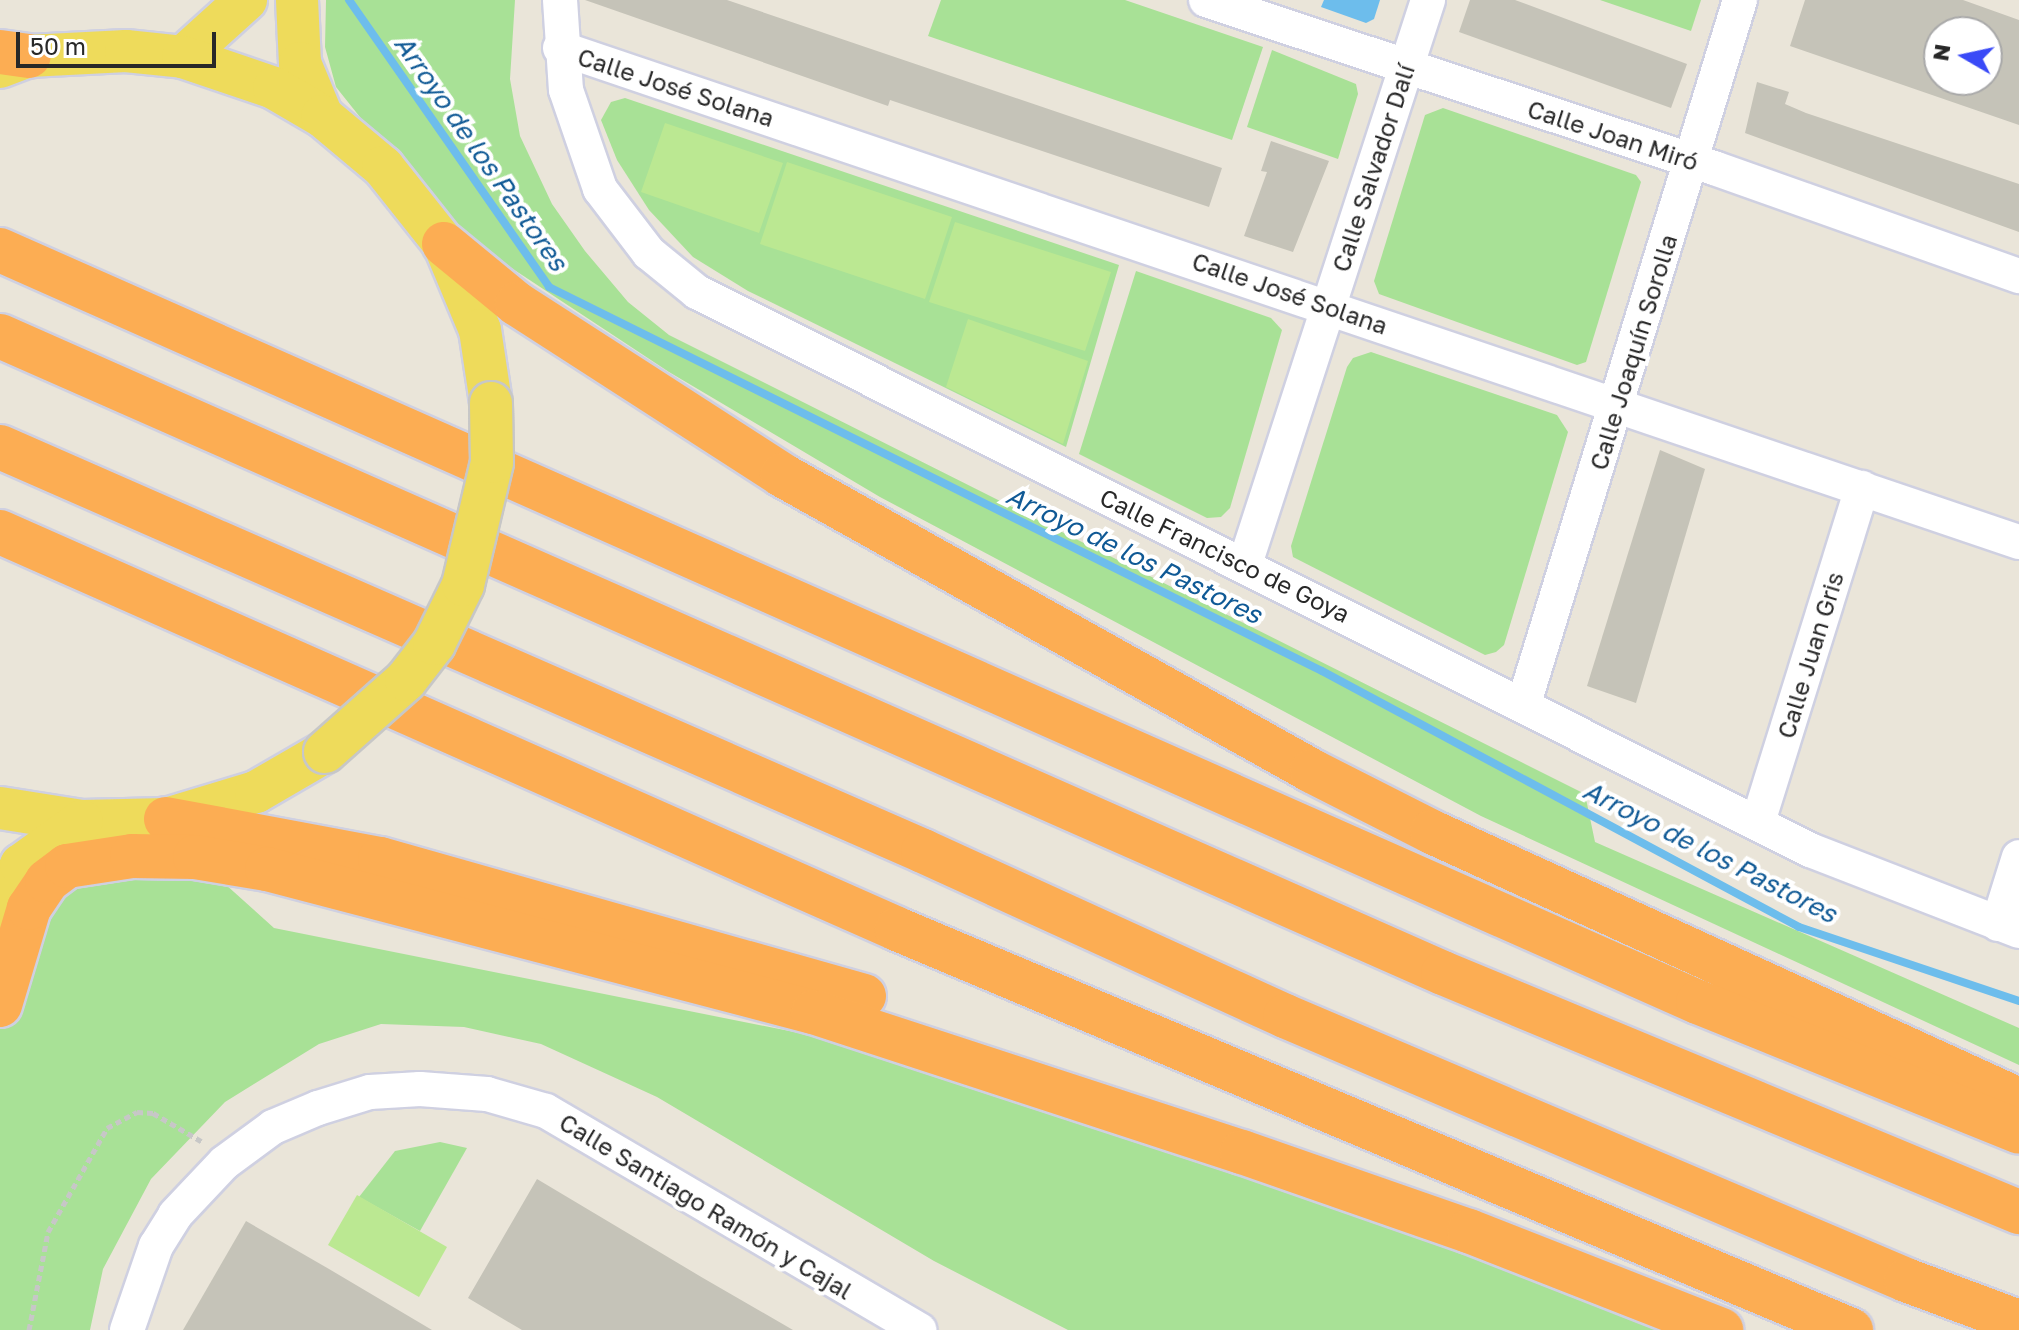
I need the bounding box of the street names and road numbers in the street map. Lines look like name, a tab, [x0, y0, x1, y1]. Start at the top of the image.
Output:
street label: Calle José Solana	[574, 42, 778, 132]
street label: Calle Salvador Dalí	[1326, 61, 1420, 275]
street label: Calle Joan Miró	[1524, 94, 1702, 176]
street label: Calle Joaquín Sorolla	[1583, 231, 1683, 473]
street label: Calle José Solana	[1189, 246, 1391, 340]
street label: Calle Francisco de Goya	[1095, 482, 1355, 628]
street label: Calle Juan Gris	[1771, 568, 1849, 742]
street label: Calle Santiago Ramón y Cajal	[555, 1107, 857, 1305]

